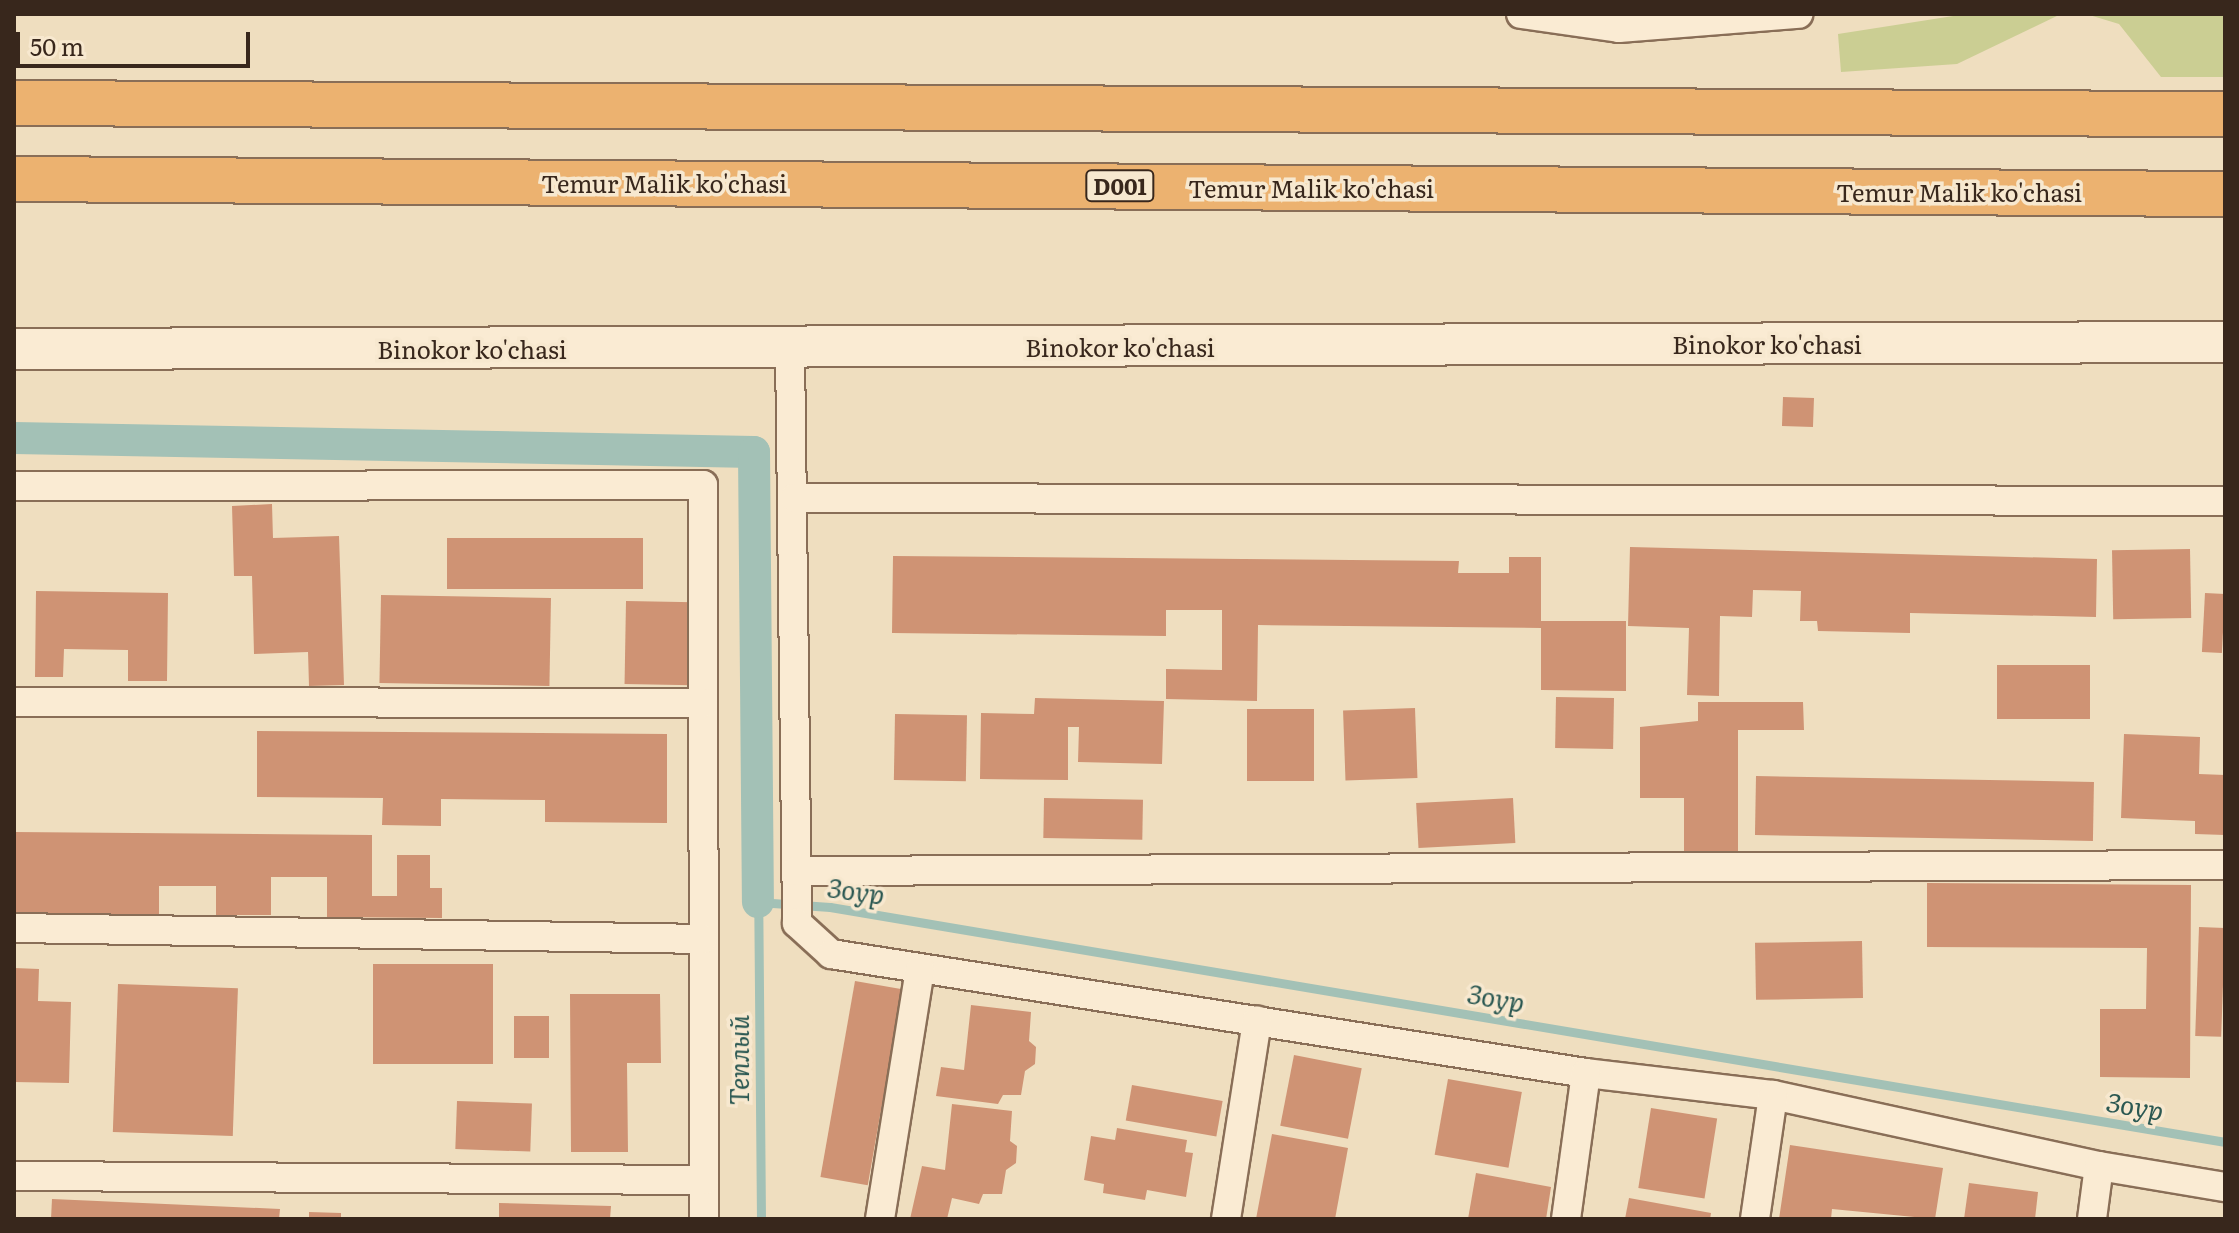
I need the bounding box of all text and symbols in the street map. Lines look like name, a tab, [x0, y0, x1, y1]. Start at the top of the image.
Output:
scale bar	[20, 16, 254, 66]
text: 50 m	[30, 28, 84, 63]
road number: D001	[1084, 168, 1156, 204]
street label: Temur Malik ko'chasi	[541, 169, 787, 197]
street label: Temur Malik ko'chasi	[1188, 174, 1434, 202]
street label: Temur Malik ko'chasi	[1836, 178, 2082, 206]
street label: Binokor ko'chasi	[1672, 330, 1862, 358]
street label: Binokor ko'chasi	[1025, 333, 1215, 361]
street label: Binokor ko'chasi	[377, 335, 567, 363]
water label: Зоур	[825, 871, 887, 909]
water label: Зоур	[1465, 977, 1527, 1017]
water label: Теплый	[722, 1015, 754, 1105]
water label: Зоур	[2104, 1085, 2166, 1125]

